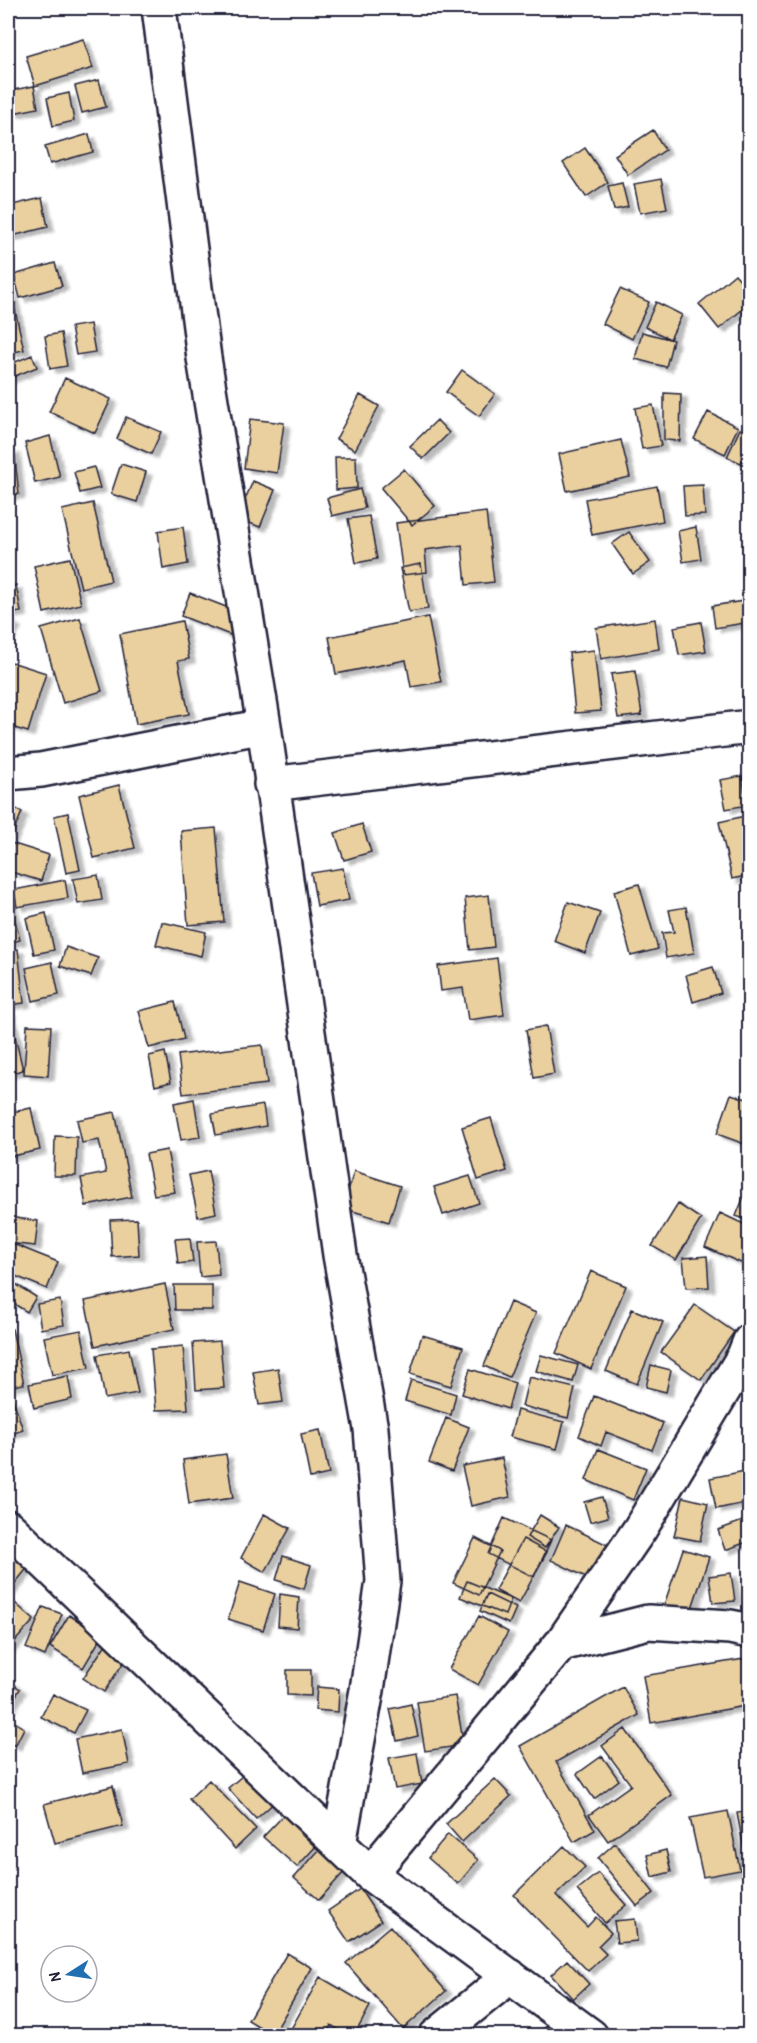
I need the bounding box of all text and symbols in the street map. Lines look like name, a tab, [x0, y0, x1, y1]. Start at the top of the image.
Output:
north arrow	[39, 1944, 99, 2004]
text: N	[43, 1970, 66, 1984]

